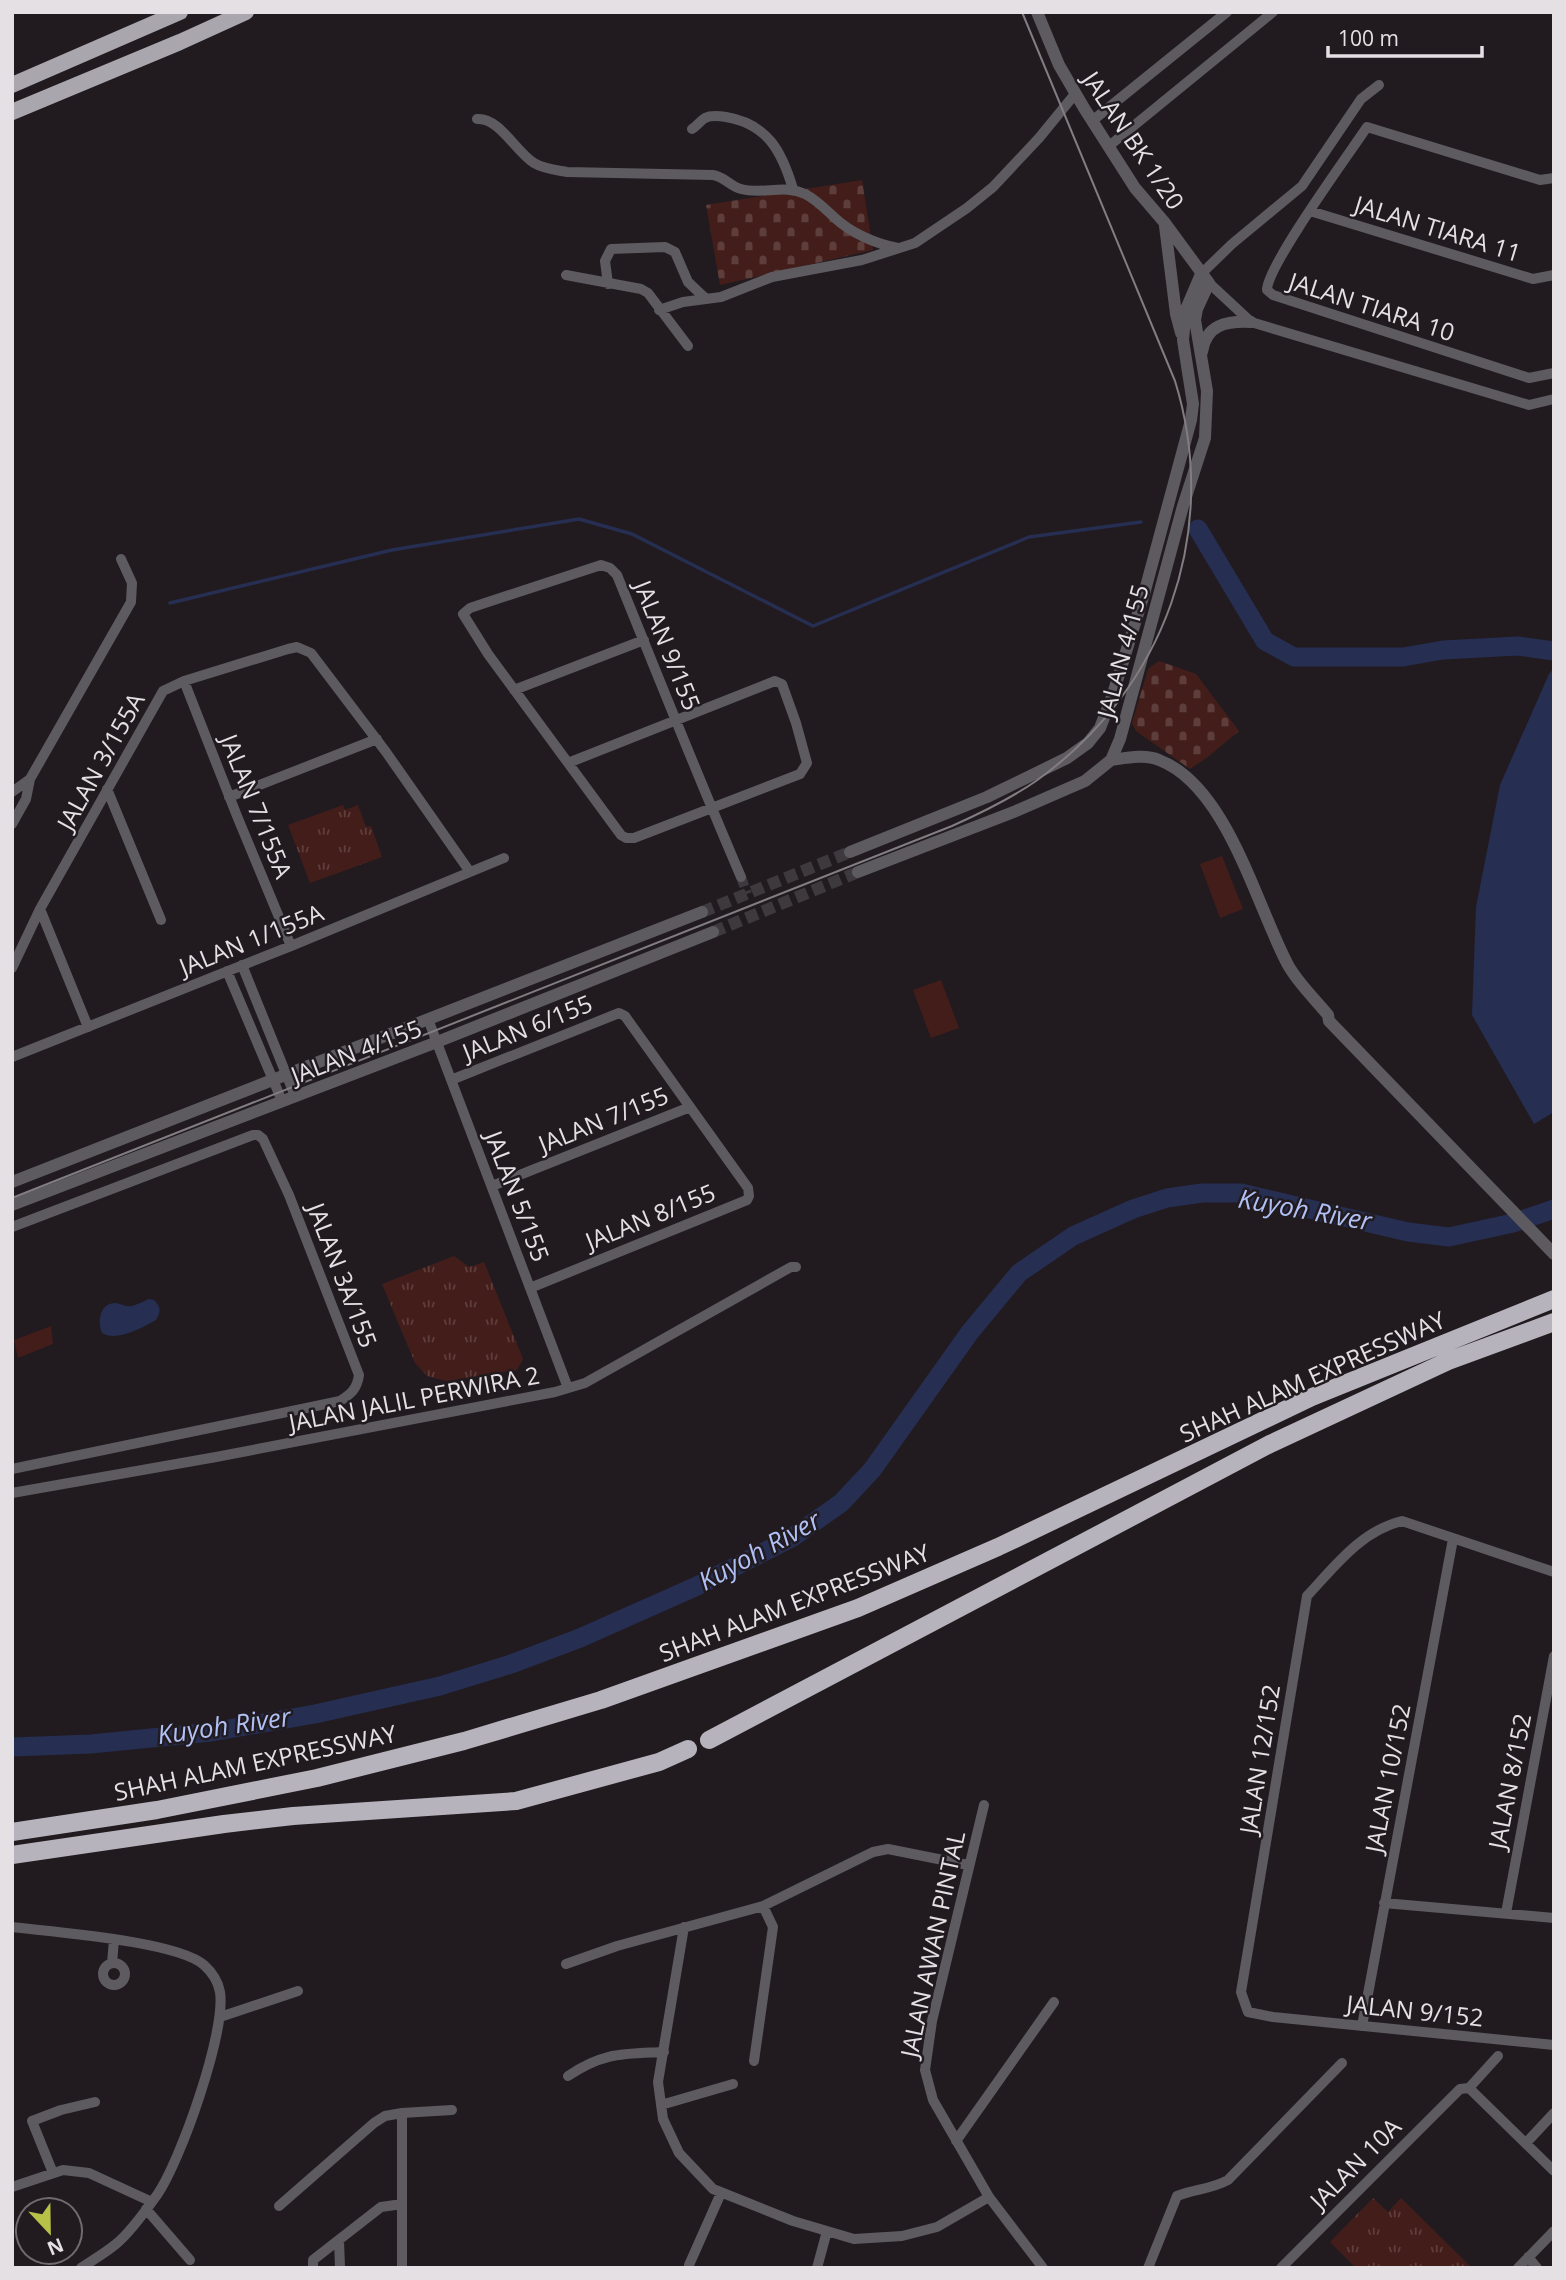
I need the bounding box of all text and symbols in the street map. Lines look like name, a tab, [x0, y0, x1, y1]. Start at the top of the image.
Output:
scale bar	[1328, 14, 1482, 58]
text: 100 m	[1338, 24, 1399, 52]
street label: JALAN BK 1/20	[1074, 63, 1192, 216]
street label: JALAN TIARA 11	[1349, 186, 1525, 269]
street label: JALAN TIARA 10	[1283, 263, 1459, 348]
street label: JALAN 9/155	[626, 573, 709, 715]
street label: JALAN 4/155	[1088, 580, 1156, 724]
street label: JALAN 3/155A	[48, 686, 152, 837]
street label: JALAN 7/155A	[212, 727, 301, 884]
street label: JALAN 1/155A	[172, 895, 329, 984]
street label: JALAN 6/155	[455, 986, 597, 1069]
street label: JALAN 4/155	[284, 1011, 426, 1092]
street label: JALAN 7/155	[531, 1078, 673, 1161]
street label: JALAN 5/155	[477, 1124, 558, 1266]
street label: JALAN 8/155	[578, 1175, 720, 1258]
water label: Kuyoh River	[1236, 1180, 1376, 1239]
street label: JALAN 3A/155	[300, 1196, 386, 1352]
street label: SHAH ALAM EXPRESSWAY	[1174, 1302, 1451, 1450]
street label: JALAN JALIL PERWIRA 2	[284, 1358, 542, 1439]
water label: Kuyoh River	[691, 1501, 828, 1598]
street label: SHAH ALAM EXPRESSWAY	[654, 1535, 935, 1669]
street label: JALAN 12/152	[1231, 1682, 1287, 1838]
water label: Kuyoh River	[155, 1698, 295, 1752]
street label: JALAN 10/152	[1356, 1701, 1418, 1857]
street label: JALAN 8/152	[1479, 1710, 1538, 1854]
street label: SHAH ALAM EXPRESSWAY	[111, 1716, 400, 1808]
street label: JALAN AWAN PINTAL	[891, 1828, 972, 2062]
street label: JALAN 9/152	[1343, 1986, 1485, 2034]
street label: JALAN 10A	[1301, 2110, 1408, 2217]
north arrow	[14, 2196, 84, 2266]
text: N	[43, 2232, 67, 2262]

